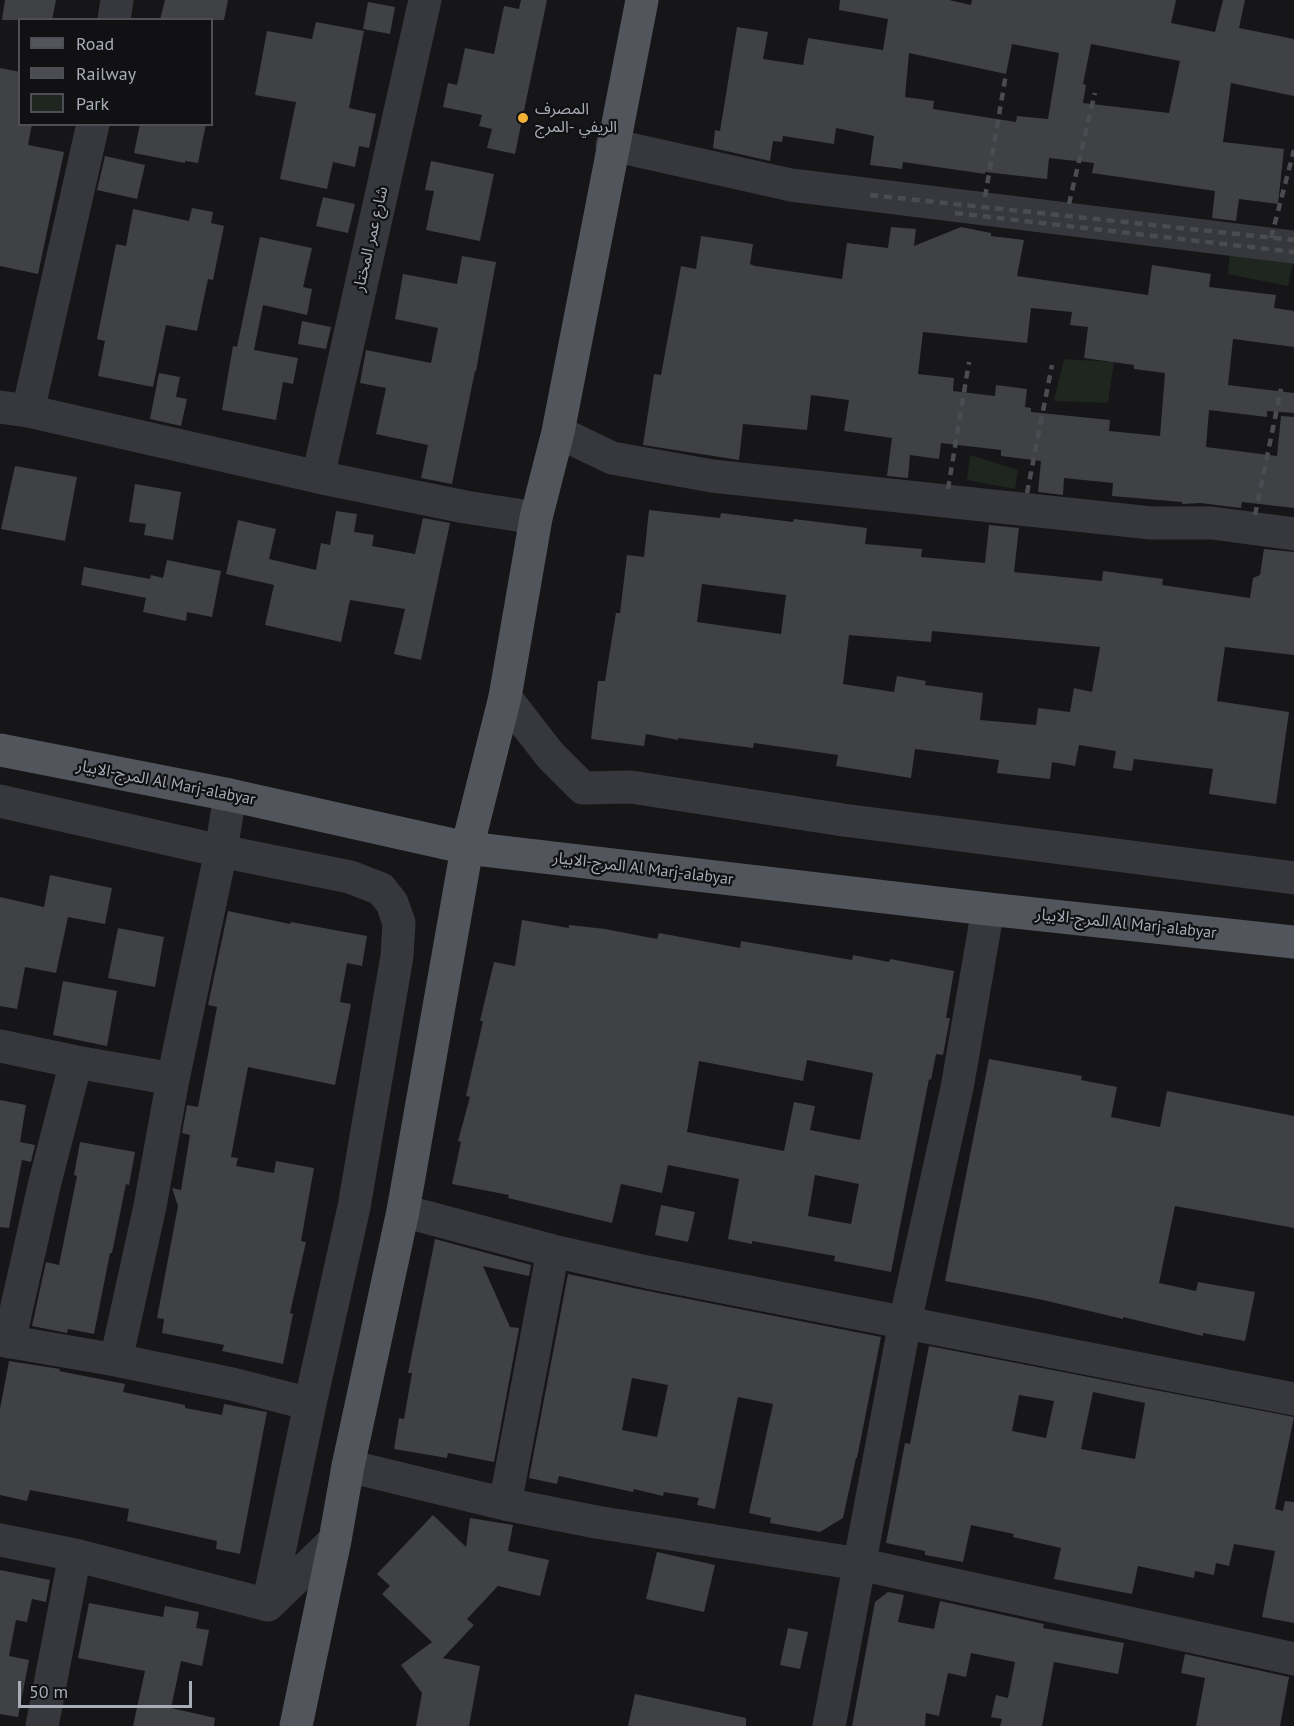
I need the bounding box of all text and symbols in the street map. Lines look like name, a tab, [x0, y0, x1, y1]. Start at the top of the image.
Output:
legend	[18, 18, 213, 126]
text: Road	[76, 32, 114, 55]
text: Railway	[76, 62, 136, 85]
text: Park	[76, 92, 109, 115]
place label: المصرف الريفي -المرج	[535, 99, 617, 137]
marker: المصرف الريفي -المرج	[516, 111, 530, 125]
street label: شارع عمر المختار	[350, 185, 392, 293]
street label: المرج-الابيار Al Marj-alabyar	[75, 756, 257, 810]
street label: المرج-الابيار Al Marj-alabyar	[552, 848, 734, 890]
street label: المرج-الابيار Al Marj-alabyar	[1035, 905, 1217, 943]
scale bar	[21, 1669, 195, 1707]
text: 50 m	[29, 1680, 68, 1703]

